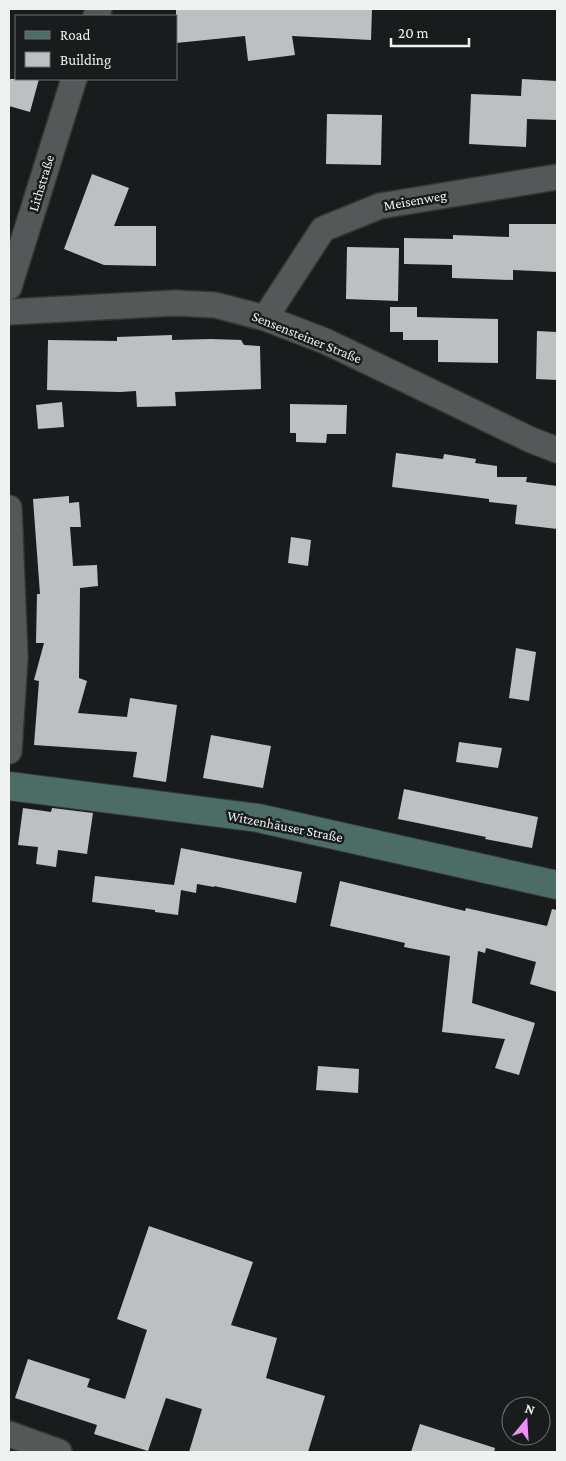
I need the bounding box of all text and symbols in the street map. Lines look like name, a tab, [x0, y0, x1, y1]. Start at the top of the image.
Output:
legend	[15, 15, 178, 80]
scale bar	[391, 15, 468, 47]
text: 20 m	[398, 25, 429, 41]
text: Road	[60, 27, 91, 43]
text: Building	[60, 52, 111, 69]
street label: Lithstraße	[25, 153, 57, 213]
street label: Meisenweg	[382, 187, 448, 213]
street label: Sensensteiner Straße	[250, 308, 364, 366]
street label: Witzenhäuser Straße	[226, 807, 344, 845]
north arrow	[501, 1396, 551, 1446]
text: N	[523, 1400, 537, 1418]

